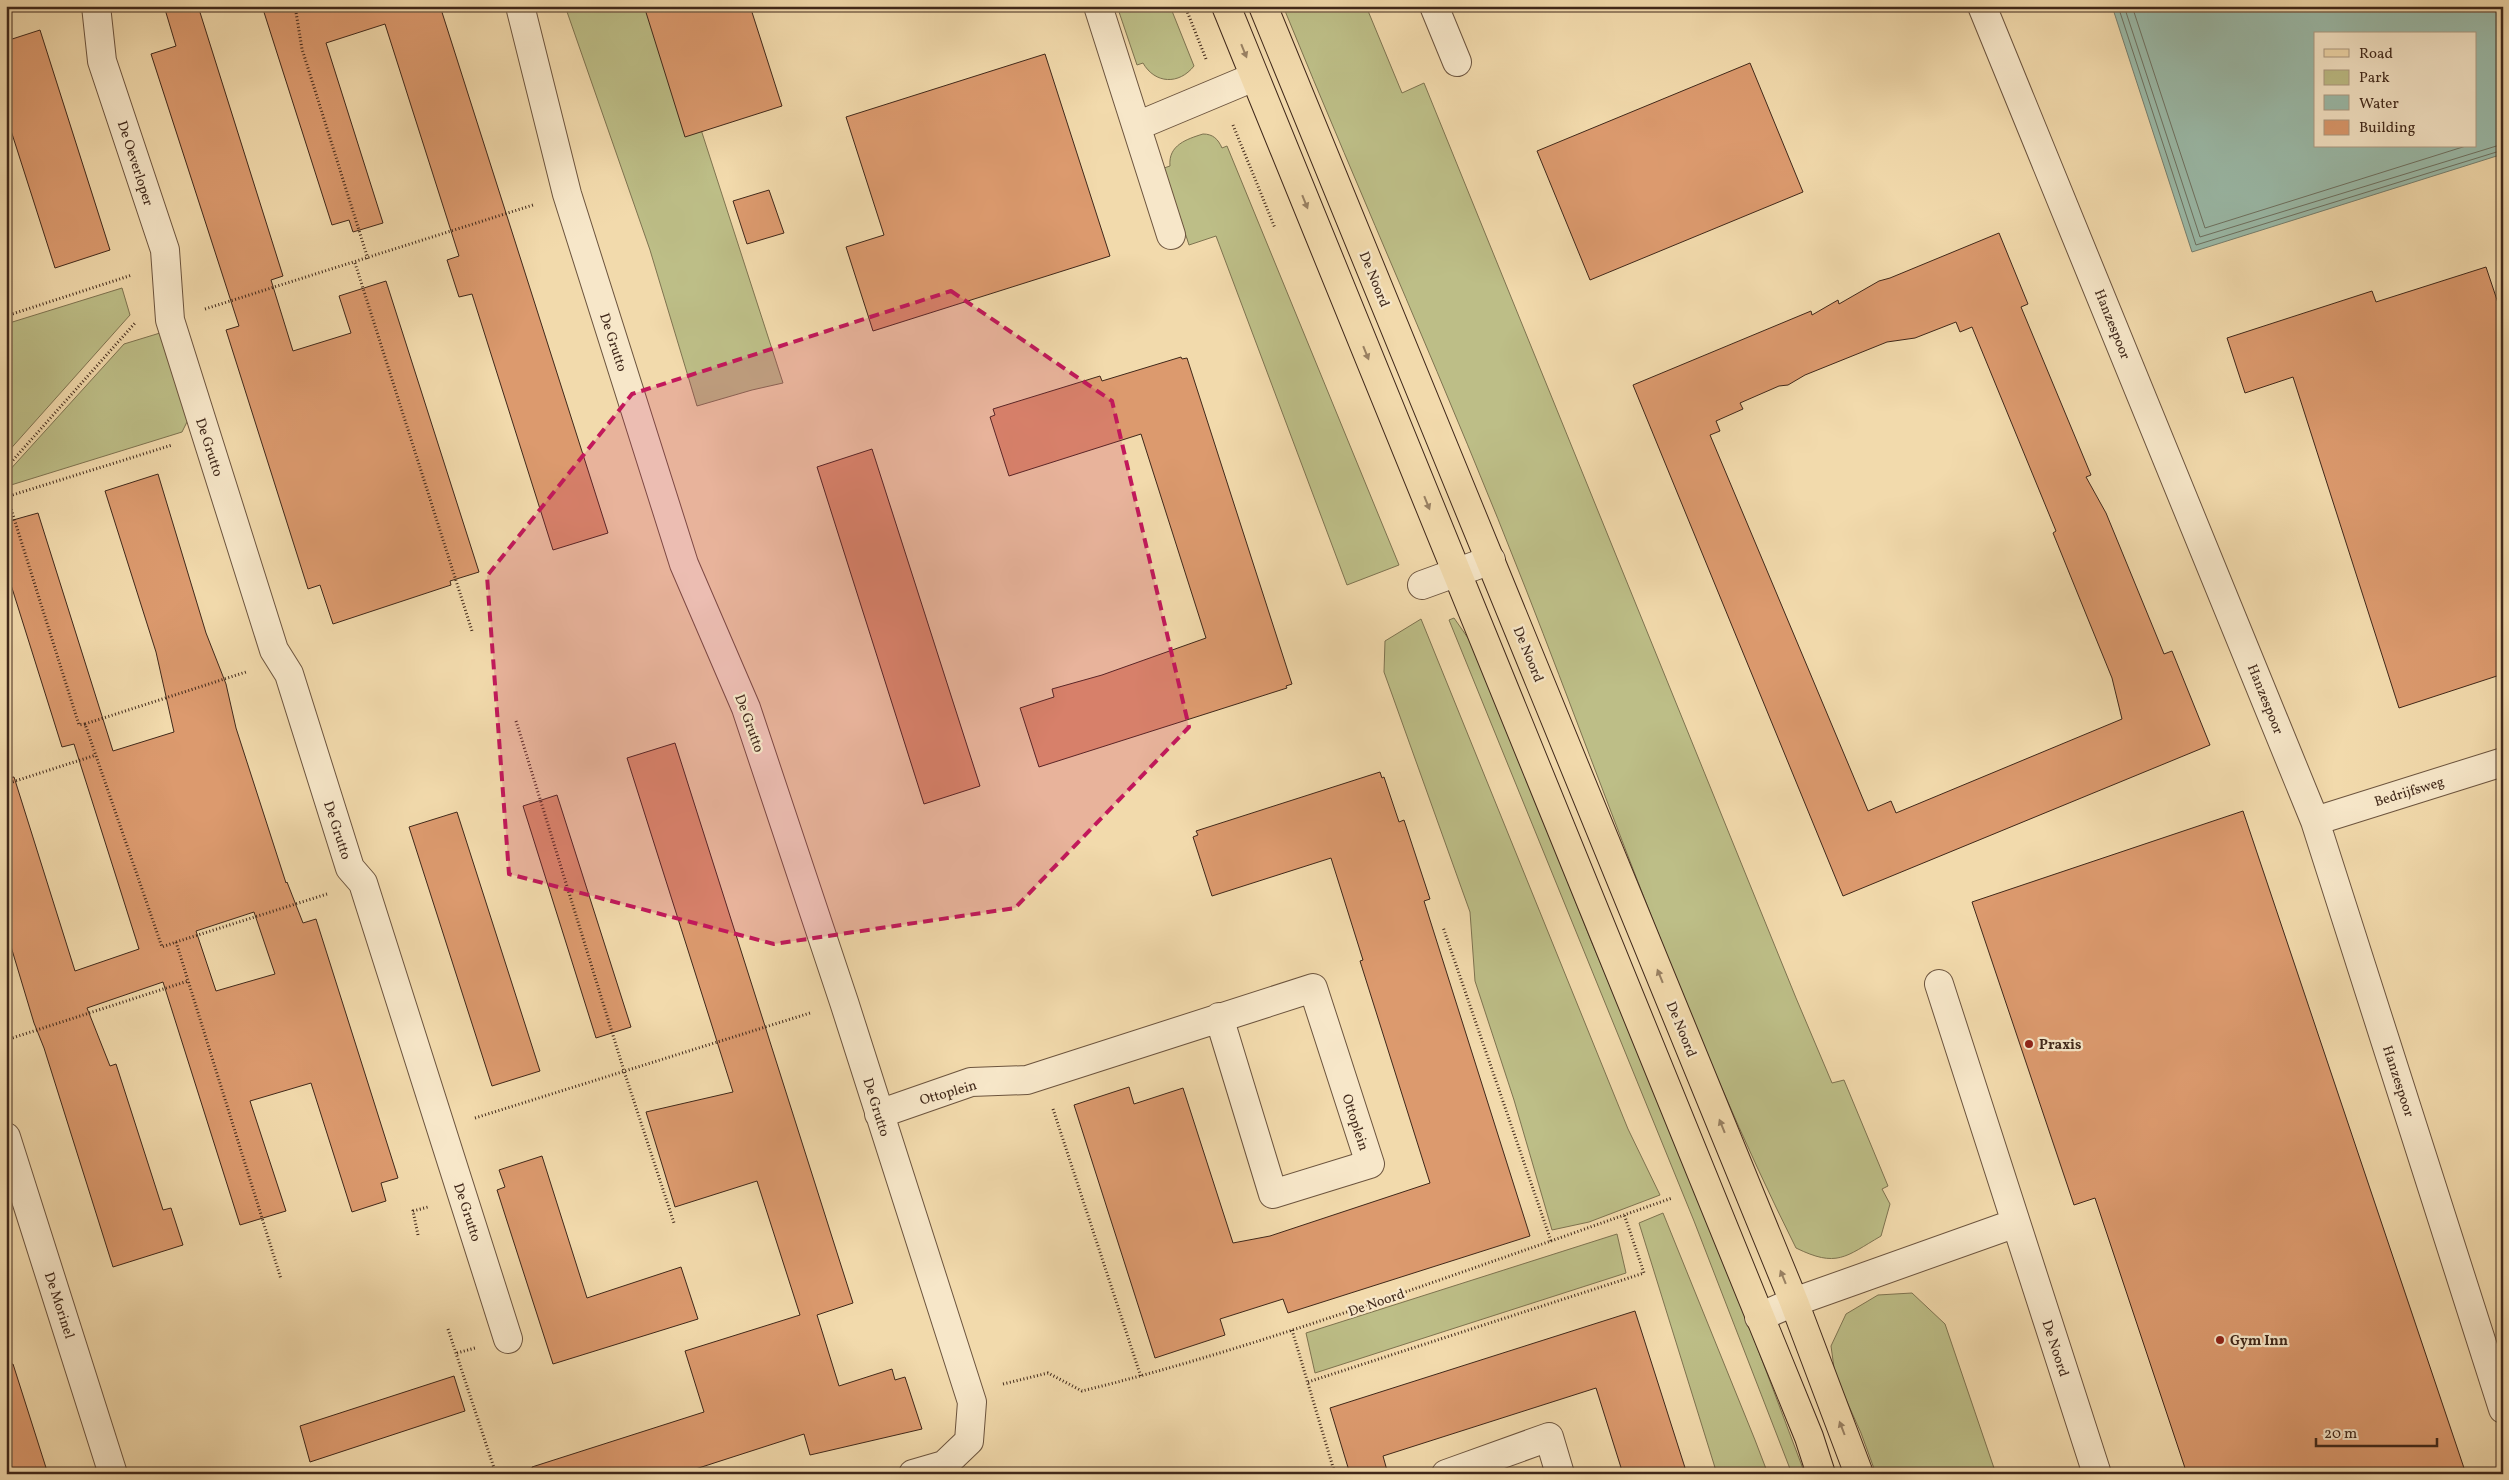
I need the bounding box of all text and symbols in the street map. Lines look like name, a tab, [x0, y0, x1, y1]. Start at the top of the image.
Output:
legend	[2314, 32, 2476, 148]
one-way arrow	[1241, 44, 1248, 59]
text: Road	[2359, 44, 2393, 65]
text: Park	[2359, 68, 2390, 89]
text: Water	[2359, 94, 2399, 115]
text: Building	[2359, 118, 2416, 139]
street label: De Oeverloper	[112, 119, 157, 209]
one-way arrow	[1301, 195, 1309, 210]
street label: De Noord	[1354, 249, 1393, 310]
street label: Hanzespoor	[2089, 287, 2134, 363]
street label: De Grutto	[594, 311, 631, 374]
one-way arrow	[1362, 346, 1370, 361]
street label: De Grutto	[190, 416, 227, 479]
one-way arrow	[1423, 496, 1431, 511]
street label: De Noord	[1508, 624, 1547, 685]
street label: Hanzespoor	[2242, 662, 2287, 738]
street label: De Grutto	[729, 692, 768, 755]
street label: Bedrijfsweg	[2372, 773, 2447, 812]
street label: De Grutto	[318, 799, 355, 862]
one-way arrow	[1656, 969, 1664, 983]
street label: De Noord	[1661, 999, 1700, 1060]
place label: Praxis	[2039, 1036, 2082, 1055]
marker: Praxis	[2023, 1038, 2035, 1050]
street label: Hanzespoor	[2377, 1043, 2418, 1120]
street label: De Grutto	[858, 1076, 894, 1139]
street label: Ottoplein	[918, 1076, 979, 1111]
street label: Ottoplein	[1336, 1092, 1373, 1153]
one-way arrow	[1717, 1119, 1725, 1133]
street label: De Grutto	[448, 1181, 485, 1244]
street label: De Morinel	[39, 1270, 78, 1341]
one-way arrow	[1779, 1270, 1787, 1284]
street label: De Noord	[1346, 1285, 1407, 1322]
street label: De Noord	[2036, 1318, 2073, 1379]
place label: Gym Inn	[2230, 1332, 2288, 1351]
marker: Gym Inn	[2214, 1334, 2226, 1346]
scale bar	[2316, 1415, 2438, 1447]
one-way arrow	[1838, 1420, 1846, 1435]
text: 20 m	[2324, 1424, 2357, 1445]

